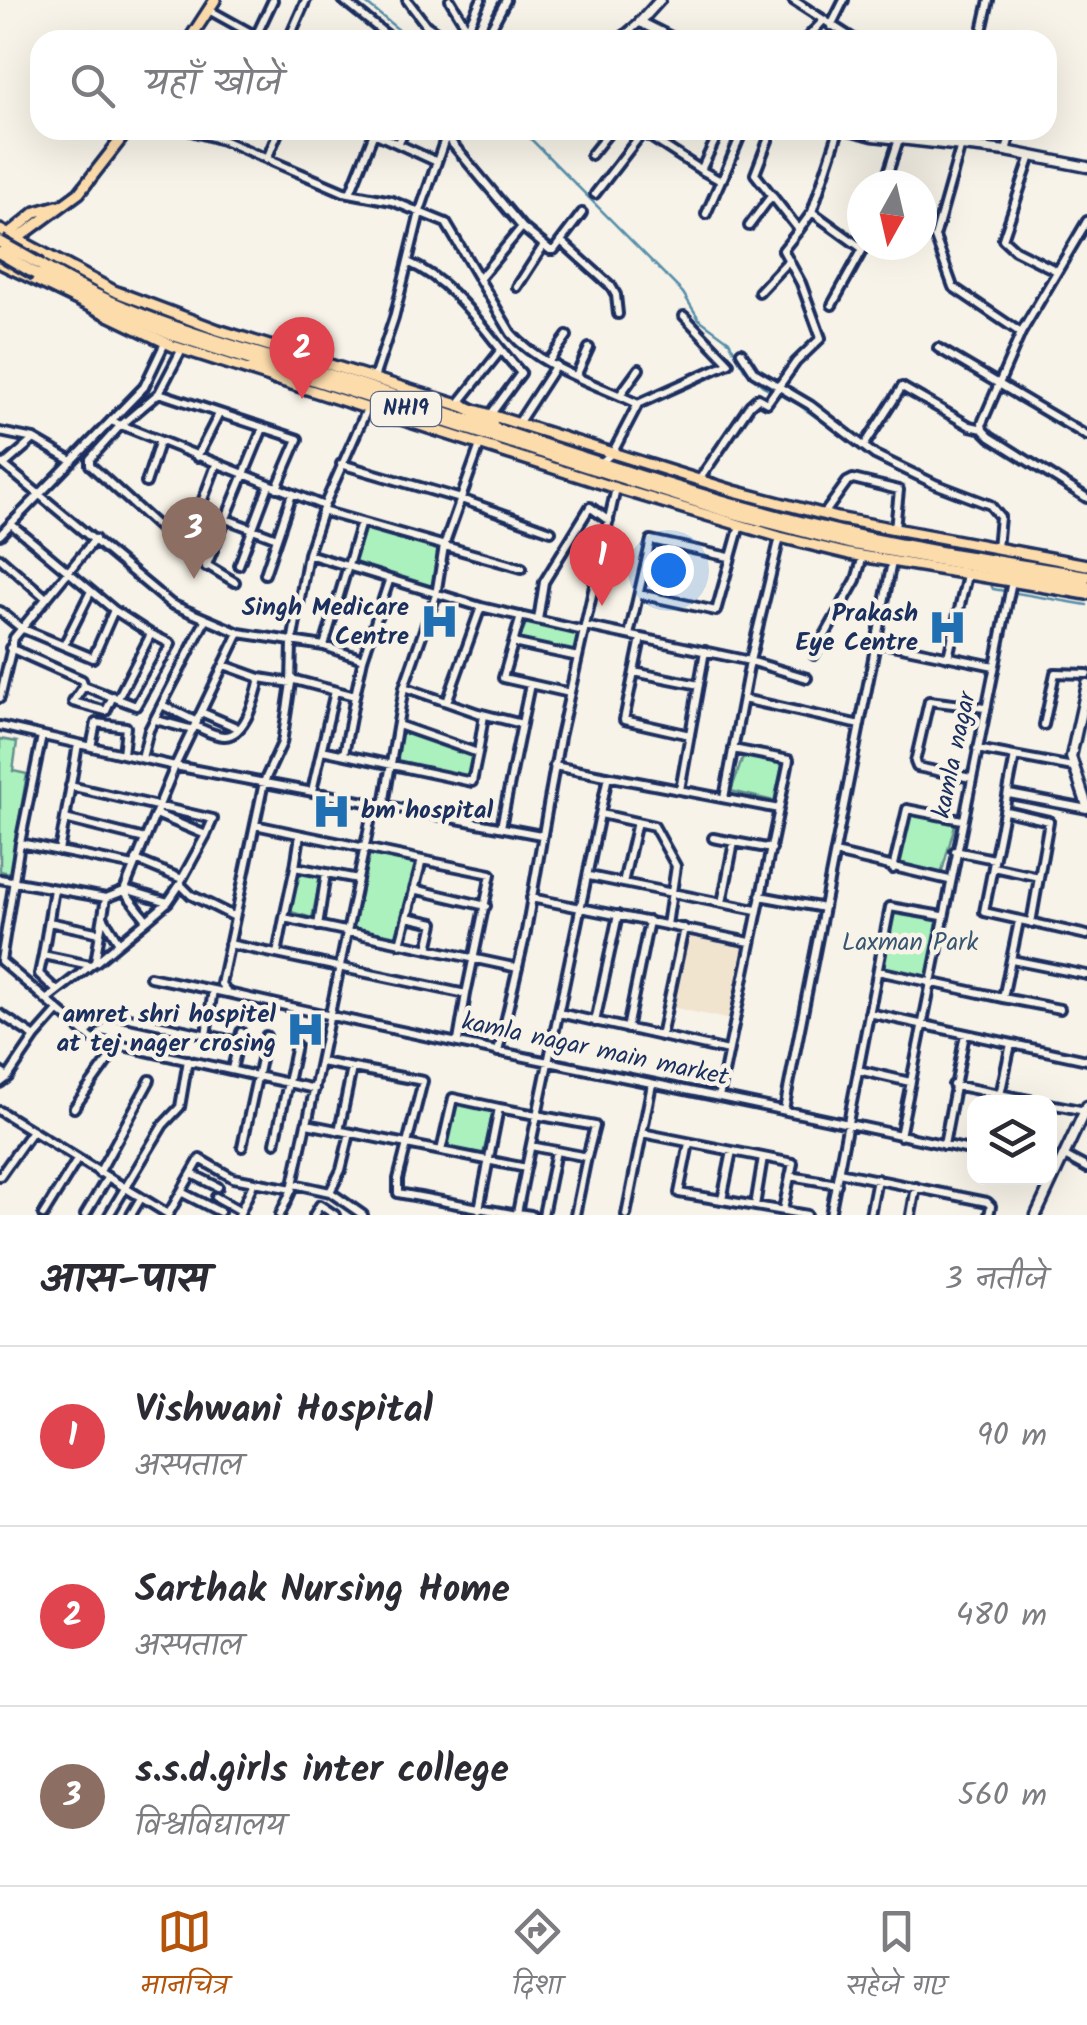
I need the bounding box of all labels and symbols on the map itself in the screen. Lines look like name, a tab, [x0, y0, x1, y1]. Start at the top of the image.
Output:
north arrow	[847, 170, 937, 260]
pin: 2	[270, 316, 334, 399]
road number: NH19	[371, 392, 441, 426]
pin: 3	[162, 496, 226, 579]
pin: 1	[570, 524, 634, 606]
your location	[643, 545, 694, 596]
place label: Singh Medicare Centre	[242, 588, 409, 657]
place label: Prakash Eye Centre	[795, 594, 918, 663]
hospital icon: Singh Medicare Centre	[418, 601, 460, 643]
hospital icon: Prakash Eye Centre	[927, 607, 969, 649]
street label: kamla nagar	[922, 686, 988, 822]
hospital icon: bm hospital	[310, 790, 352, 832]
place label: bm hospital	[361, 791, 493, 831]
park label: Laxman Park	[842, 923, 978, 963]
place label: amret shri hospitel at tej nager crosing	[57, 995, 276, 1064]
street label: kamla nagar main market	[458, 1002, 732, 1098]
hospital icon: amret shri hospitel at tej nager crosing	[285, 1008, 327, 1050]

